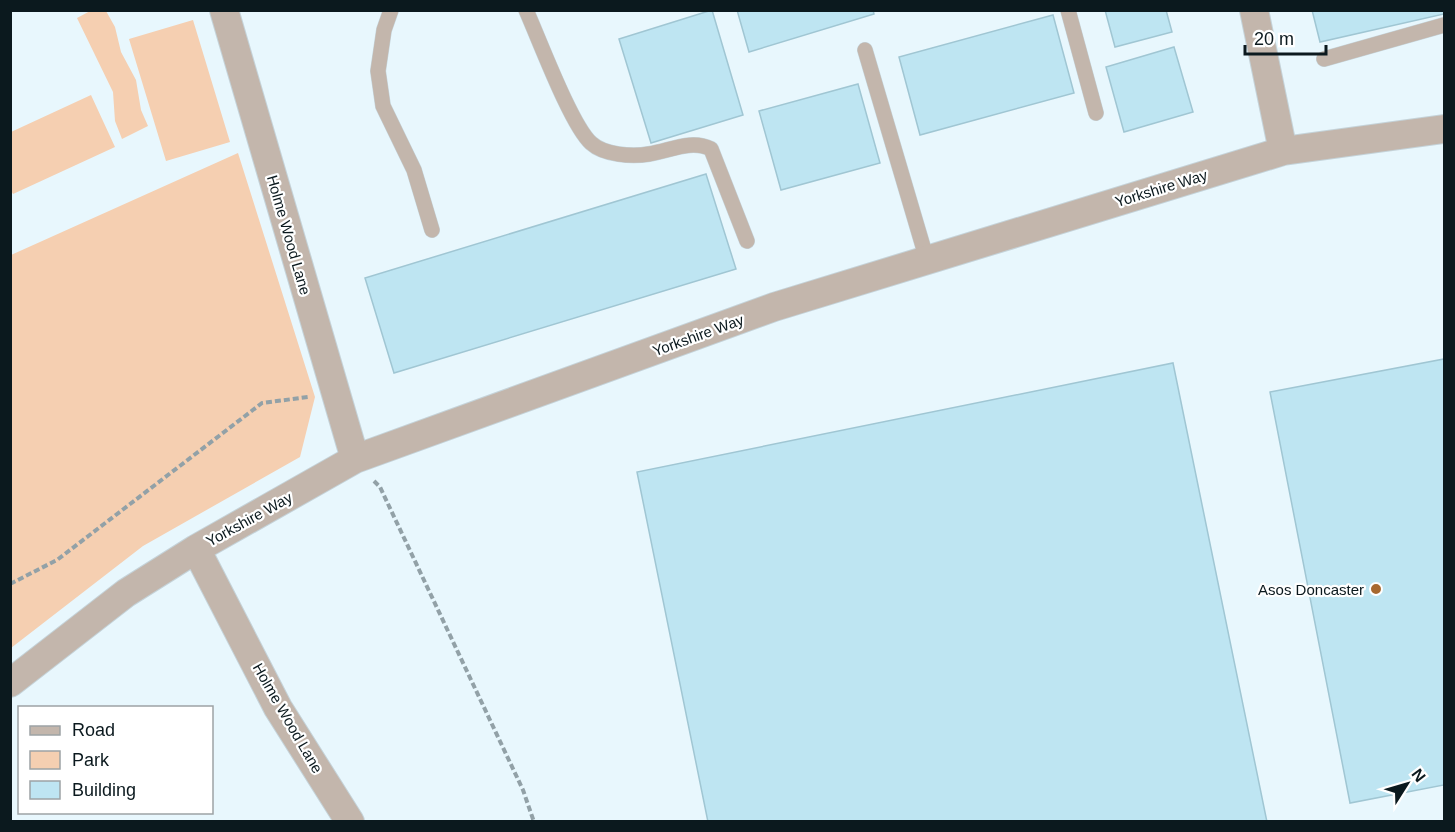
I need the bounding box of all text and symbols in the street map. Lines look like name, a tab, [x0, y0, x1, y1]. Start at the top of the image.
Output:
scale bar	[1245, 18, 1326, 56]
text: 20 m	[1254, 29, 1294, 49]
street label: Yorkshire Way	[1113, 166, 1210, 210]
street label: Holme Wood Lane	[264, 173, 314, 297]
street label: Yorkshire Way	[650, 310, 746, 359]
street label: Yorkshire Way	[203, 488, 295, 550]
place label: Asos Doncaster	[1258, 581, 1364, 598]
marker: Asos Doncaster	[1369, 582, 1383, 596]
street label: Holme Wood Lane	[250, 660, 326, 776]
legend	[18, 706, 213, 814]
text: Road	[72, 720, 115, 740]
text: Park	[72, 750, 110, 770]
north arrow	[1377, 754, 1437, 814]
text: N	[1408, 766, 1429, 785]
text: Building	[72, 780, 136, 800]

